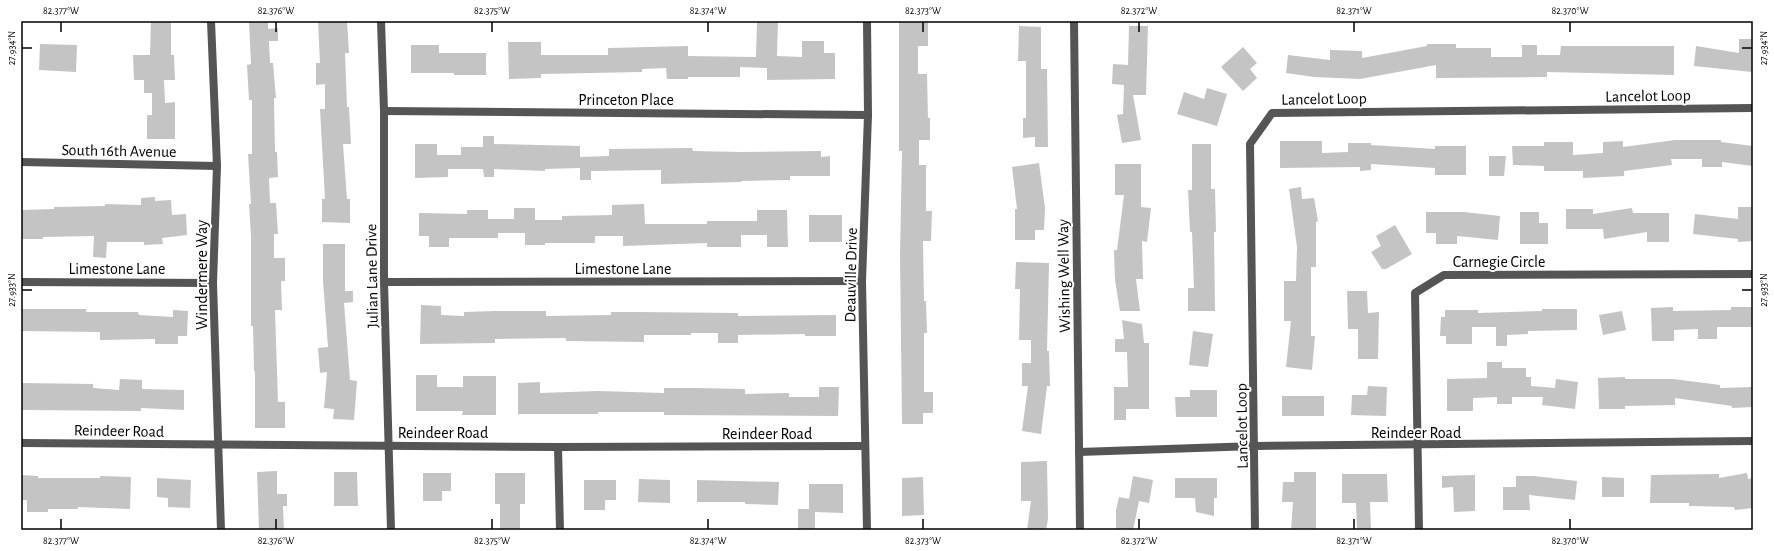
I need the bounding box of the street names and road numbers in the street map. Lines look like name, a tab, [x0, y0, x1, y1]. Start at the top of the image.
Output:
street label: Lancelot Loop	[1605, 87, 1691, 105]
street label: Lancelot Loop	[1281, 90, 1367, 108]
street label: Princeton Place	[578, 92, 674, 108]
street label: South 16th Avenue	[61, 142, 177, 160]
street label: Wishing Well Way	[1055, 219, 1074, 333]
street label: Windermere Way	[194, 220, 211, 330]
street label: Julian Lane Drive	[363, 224, 381, 328]
street label: Deauville Drive	[842, 227, 860, 323]
street label: Carnegie Circle	[1453, 254, 1545, 270]
street label: Limestone Lane	[69, 261, 166, 277]
street label: Limestone Lane	[575, 261, 672, 277]
street label: Lancelot Loop	[1233, 383, 1251, 469]
street label: Reindeer Road	[74, 422, 164, 440]
street label: Reindeer Road	[398, 425, 488, 441]
street label: Reindeer Road	[1371, 425, 1461, 441]
street label: Reindeer Road	[722, 426, 812, 442]

